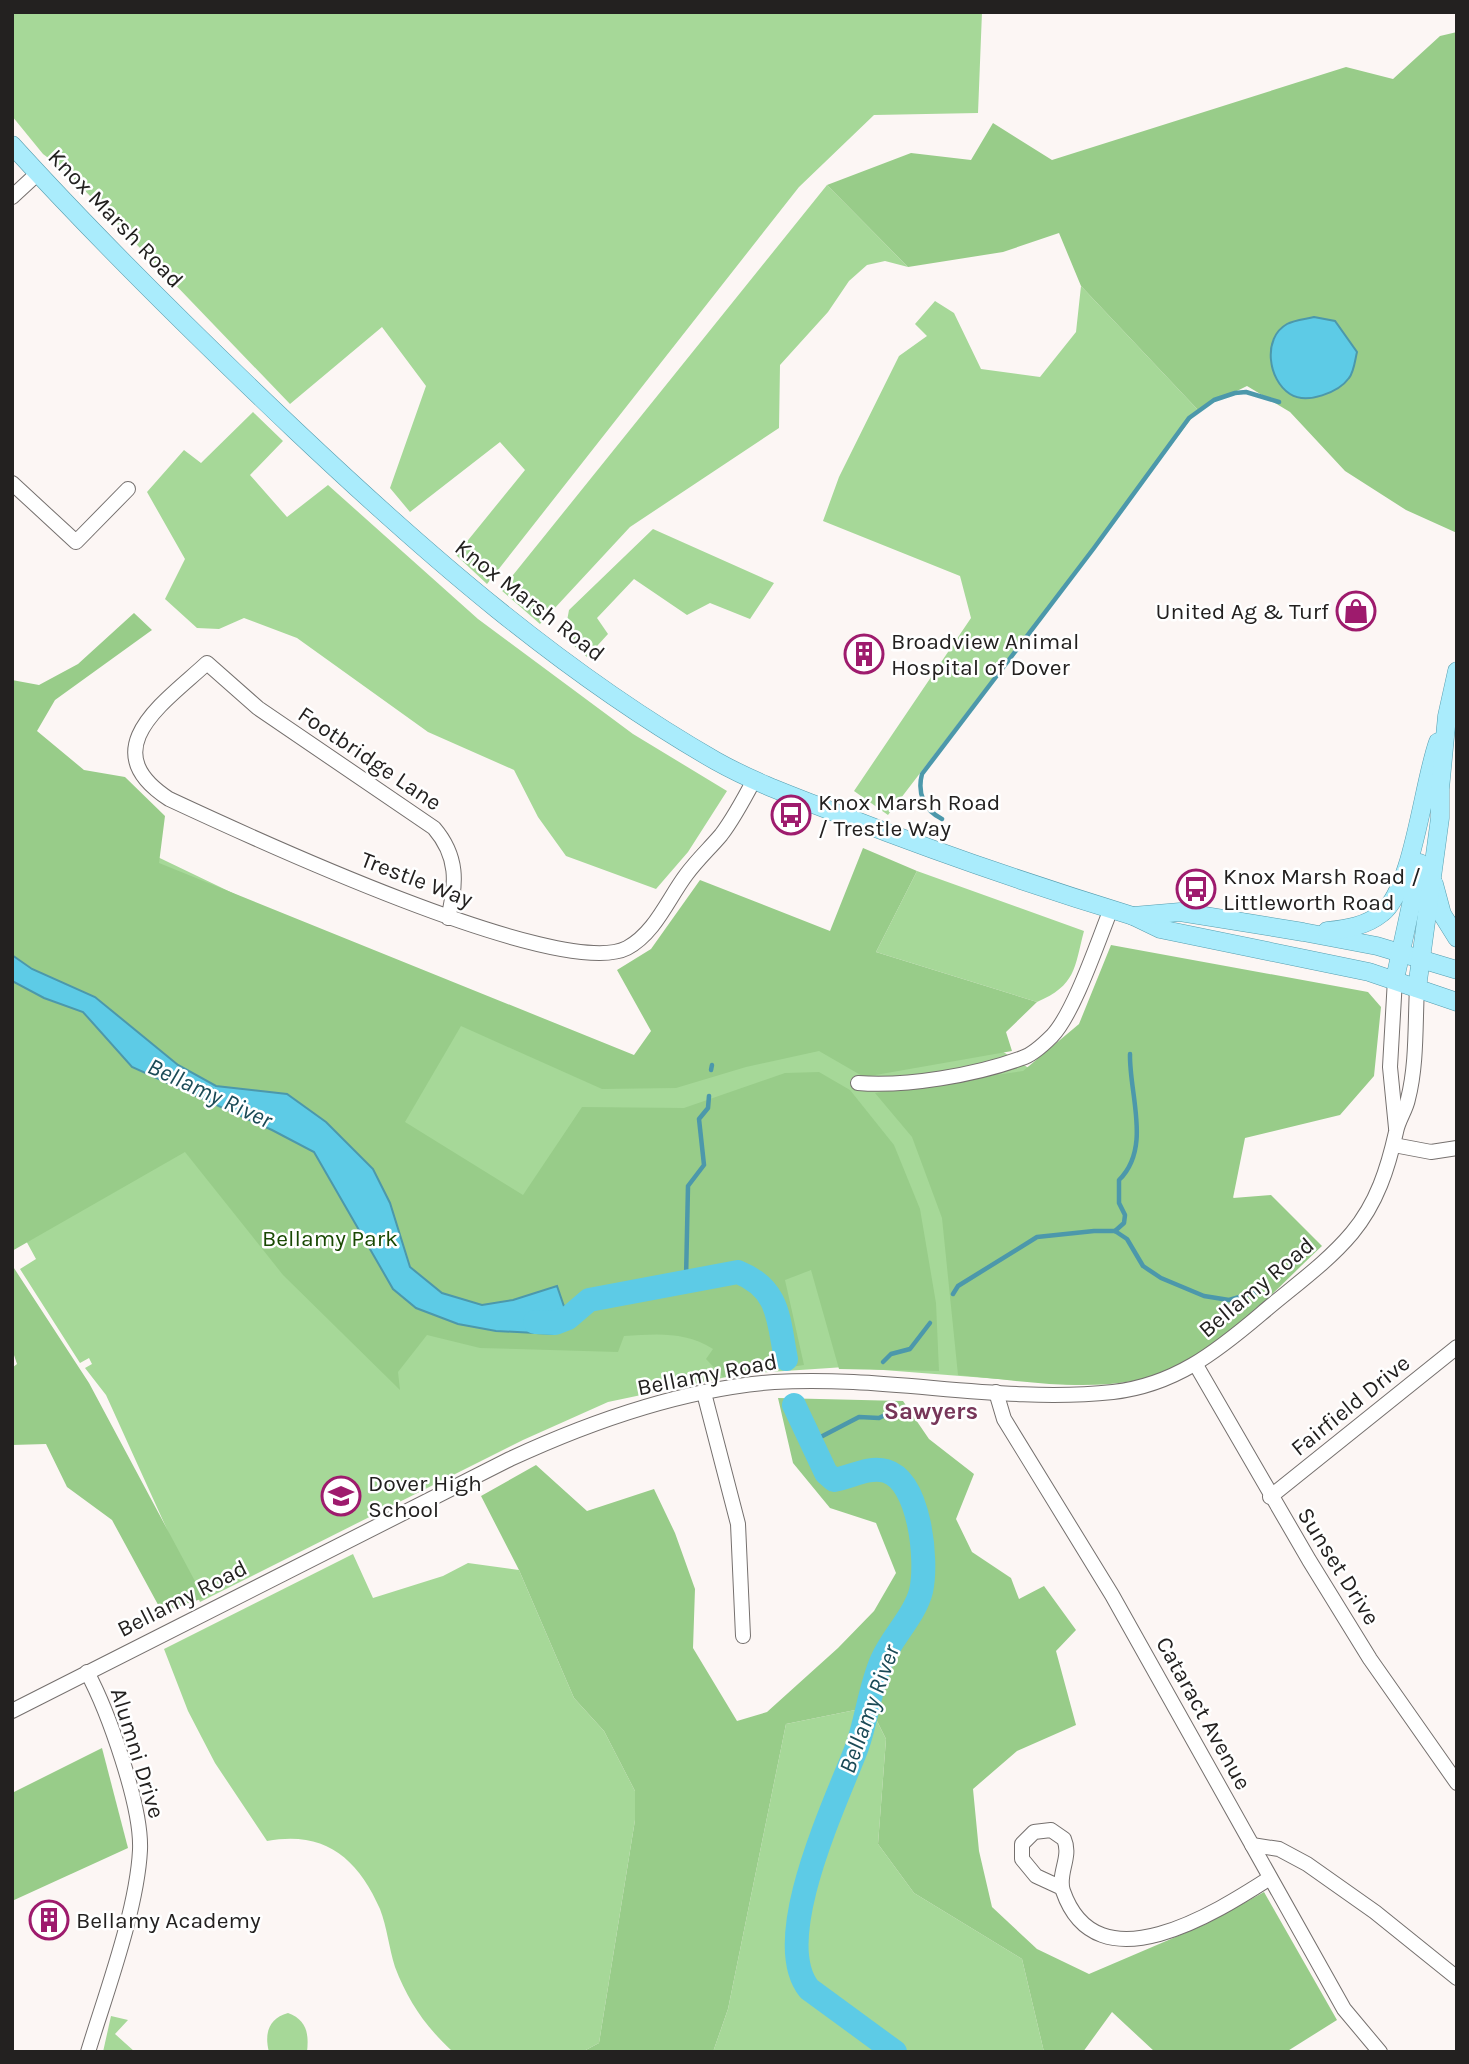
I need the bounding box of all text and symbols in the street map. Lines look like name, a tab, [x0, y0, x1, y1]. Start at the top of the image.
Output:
street label: Knox Marsh Road	[43, 143, 189, 293]
street label: Knox Marsh Road	[449, 534, 610, 667]
shop icon: United Ag & Turf	[1335, 590, 1377, 632]
place label: United Ag & Turf	[1156, 598, 1329, 625]
place label: Broadview Animal Hospital of Dover	[891, 628, 1079, 681]
building icon: Broadview Animal Hospital of Dover	[843, 633, 885, 675]
street label: Footbridge Lane	[293, 701, 446, 816]
place label: Knox Marsh Road / Trestle Way	[818, 789, 1000, 842]
bus stop icon: Knox Marsh Road / Trestle Way	[770, 794, 812, 836]
street label: Trestle Way	[357, 846, 477, 913]
place label: Knox Marsh Road / Littleworth Road	[1223, 863, 1421, 916]
bus stop icon: Knox Marsh Road / Littleworth Road	[1175, 868, 1217, 910]
water label: Bellamy River	[143, 1052, 278, 1134]
park label: Bellamy Park	[262, 1225, 398, 1252]
street label: Bellamy Road	[1193, 1231, 1319, 1343]
street label: Bellamy Road	[635, 1348, 780, 1401]
street label: Fairfield Drive	[1285, 1349, 1415, 1462]
district label: Sawyers	[884, 1397, 978, 1425]
place label: Dover High School	[368, 1470, 482, 1523]
school or university icon: Dover High School	[320, 1475, 362, 1517]
street label: Sunset Drive	[1292, 1503, 1385, 1630]
street label: Bellamy Road	[113, 1554, 252, 1643]
street label: Cataract Avenue	[1150, 1632, 1257, 1794]
water label: Bellamy River	[833, 1640, 905, 1777]
street label: Alumni Drive	[105, 1685, 170, 1822]
building icon: Bellamy Academy	[28, 1899, 70, 1941]
place label: Bellamy Academy	[76, 1907, 261, 1934]

